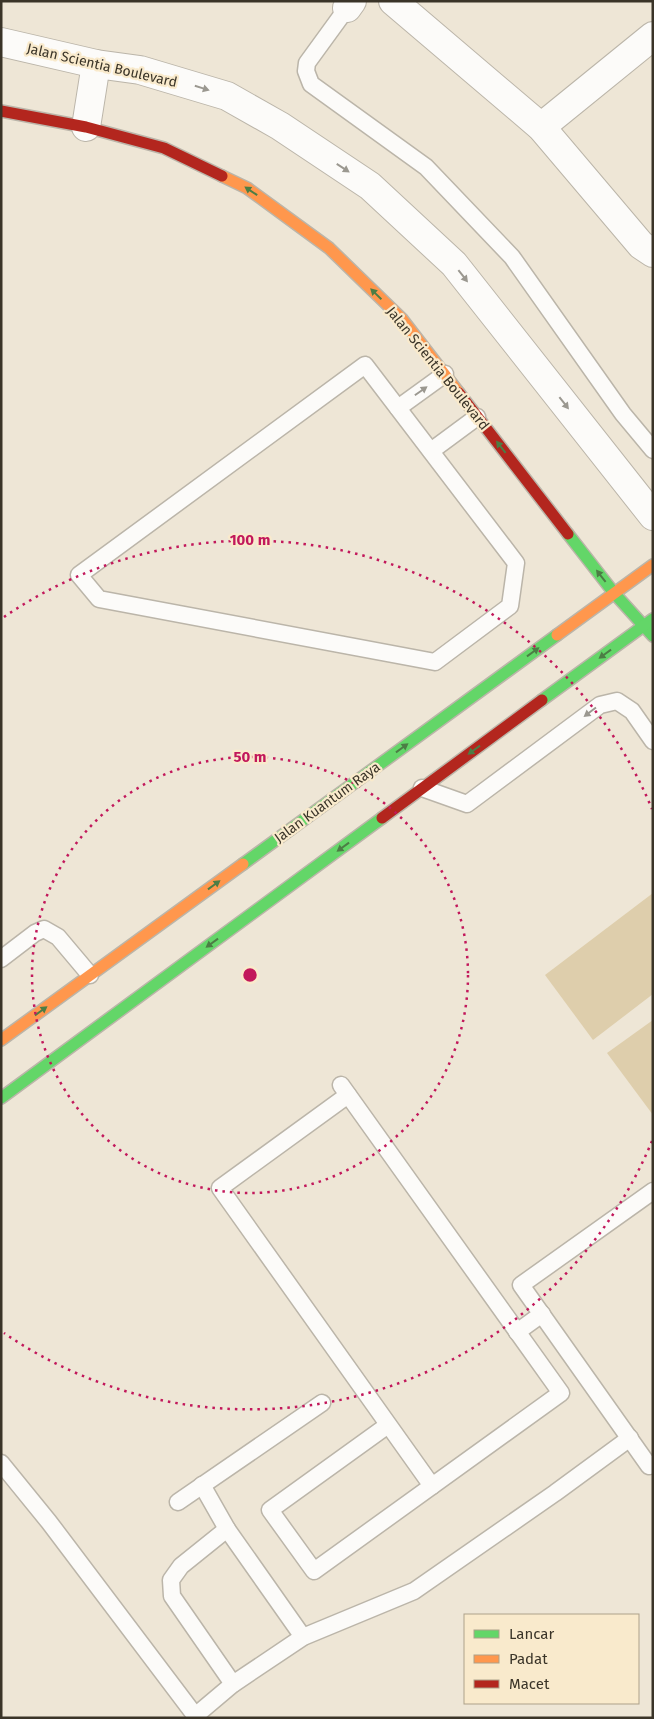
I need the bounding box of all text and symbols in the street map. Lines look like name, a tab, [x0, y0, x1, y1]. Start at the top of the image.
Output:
street label: Jalan Scientia Boulevard	[25, 40, 179, 91]
one-way arrow	[194, 85, 209, 93]
one-way arrow	[336, 163, 349, 172]
one-way arrow	[244, 186, 258, 196]
one-way arrow	[458, 269, 469, 282]
one-way arrow	[371, 288, 383, 300]
street label: Jalan Scientia Boulevard	[383, 303, 493, 433]
one-way arrow	[415, 386, 428, 396]
one-way arrow	[558, 396, 569, 409]
one-way arrow	[496, 440, 506, 454]
text: 100 m	[230, 531, 270, 549]
one-way arrow	[595, 569, 606, 582]
one-way arrow	[527, 647, 540, 657]
one-way arrow	[598, 649, 612, 659]
one-way arrow	[583, 707, 597, 717]
one-way arrow	[395, 742, 408, 753]
one-way arrow	[468, 745, 481, 756]
text: 50 m	[233, 748, 267, 766]
street label: Jalan Kuantum Raya	[271, 758, 383, 846]
one-way arrow	[337, 841, 350, 852]
one-way arrow	[207, 879, 220, 890]
one-way arrow	[205, 938, 219, 948]
centre of rings	[241, 966, 259, 984]
one-way arrow	[34, 1006, 48, 1016]
legend	[464, 1614, 639, 1704]
text: Lancar	[509, 1625, 554, 1643]
text: Padat	[509, 1650, 548, 1668]
text: Macet	[509, 1675, 550, 1693]

